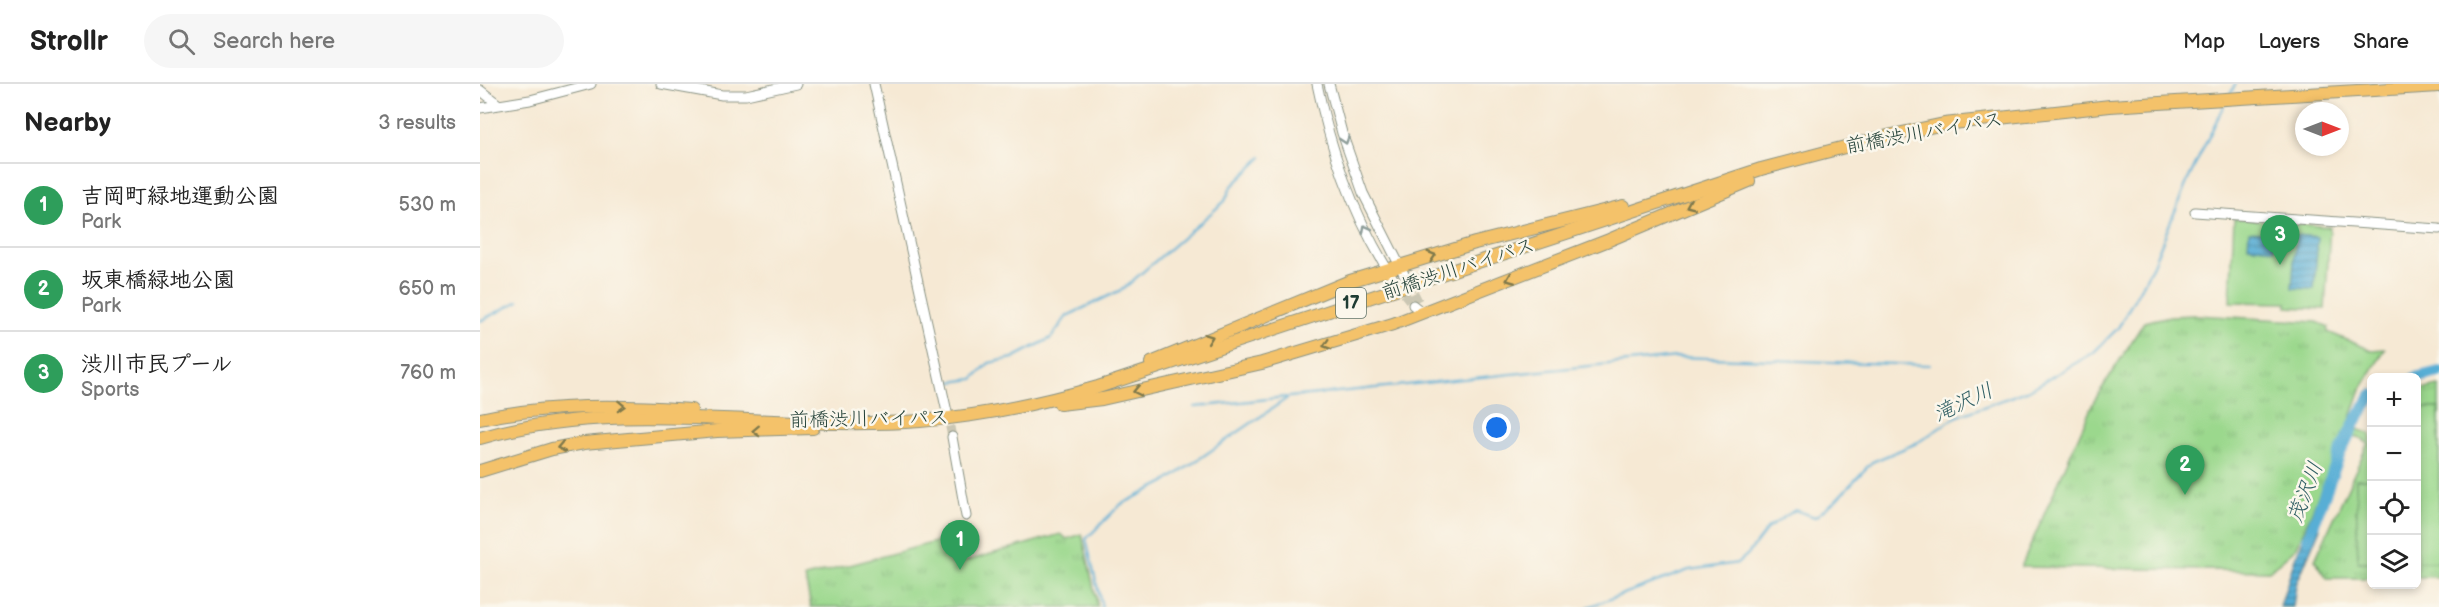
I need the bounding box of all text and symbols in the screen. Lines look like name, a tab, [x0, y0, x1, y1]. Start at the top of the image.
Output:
search box	[144, 14, 564, 68]
text: Strollr	[30, 25, 108, 58]
icon: search	[165, 25, 198, 58]
text: Search here	[213, 28, 335, 55]
text: Map	[2183, 29, 2225, 54]
text: Layers	[2258, 29, 2320, 54]
text: Share	[2353, 29, 2409, 54]
north arrow	[2295, 102, 2349, 156]
street label: 前橋渋川バイパス	[1843, 107, 2005, 159]
text: Nearby	[24, 108, 111, 139]
text: 3 results	[378, 111, 456, 135]
one-way arrow	[1337, 134, 1350, 145]
text: 吉岡町緑地運動公園	[81, 183, 279, 210]
text: 1	[39, 193, 48, 217]
text: 530 m	[399, 193, 456, 217]
one-way arrow	[1686, 198, 1697, 210]
text: Park	[81, 210, 121, 234]
pin: 3	[2260, 216, 2300, 265]
one-way arrow	[1362, 225, 1373, 235]
street label: 前橋渋川バイパス	[1379, 233, 1538, 305]
one-way arrow	[1426, 251, 1437, 263]
text: 坂東橋緑地公園	[81, 267, 235, 294]
one-way arrow	[1505, 272, 1516, 284]
text: 2	[38, 277, 49, 301]
text: 650 m	[399, 277, 456, 301]
road number: 17	[1336, 288, 1366, 318]
text: Park	[81, 294, 121, 318]
one-way arrow	[1203, 333, 1214, 345]
one-way arrow	[1322, 338, 1333, 350]
text: 渋川市民プール	[81, 351, 233, 378]
text: 3	[38, 361, 49, 385]
text: 760 m	[400, 361, 456, 385]
map controls	[2367, 373, 2421, 589]
button: +	[2367, 373, 2421, 427]
text: Sports	[81, 378, 139, 402]
water label: 滝沢川	[1929, 378, 1997, 427]
one-way arrow	[1133, 384, 1143, 397]
one-way arrow	[617, 399, 626, 412]
street label: 前橋渋川バイパス	[789, 406, 949, 432]
your location	[1482, 413, 1511, 442]
one-way arrow	[751, 424, 760, 437]
button: −	[2367, 427, 2421, 481]
one-way arrow	[557, 440, 567, 453]
pin: 2	[2166, 446, 2204, 495]
water label: 茂沢川	[2283, 458, 2328, 526]
button: locate	[2367, 481, 2421, 535]
pin: 1	[940, 520, 980, 570]
button: layers	[2367, 535, 2421, 589]

